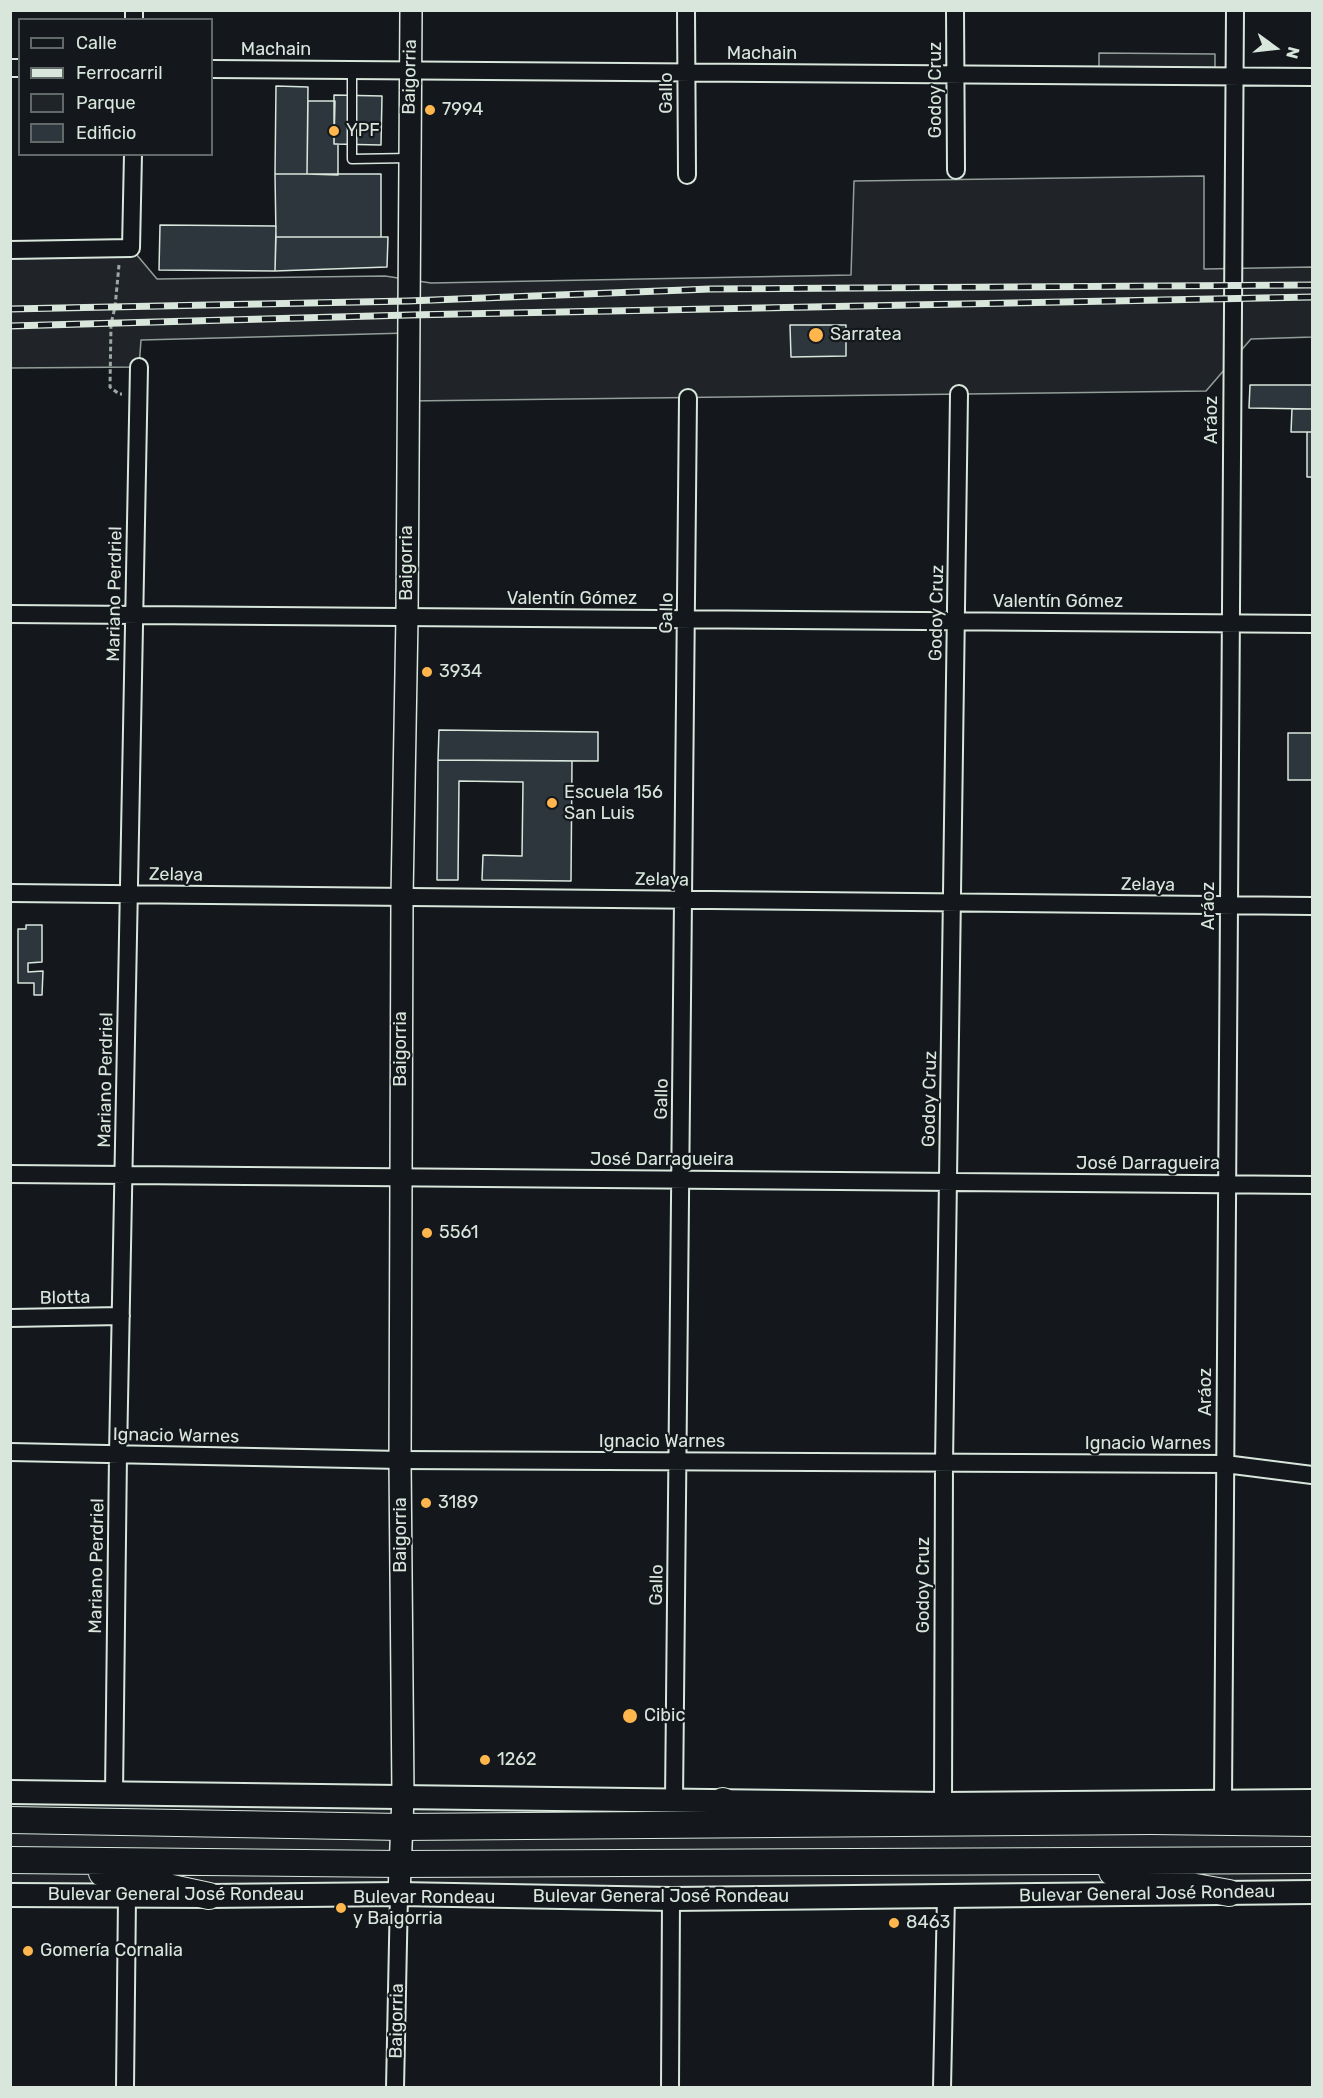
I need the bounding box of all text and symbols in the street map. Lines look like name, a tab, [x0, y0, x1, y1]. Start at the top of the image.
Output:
legend	[18, 18, 213, 156]
north arrow	[1245, 18, 1305, 78]
text: Calle	[76, 32, 117, 54]
street label: Machain	[241, 39, 311, 61]
street label: Baigorria	[399, 39, 421, 115]
street label: Godoy Cruz	[925, 42, 947, 138]
street label: Machain	[727, 43, 797, 65]
text: N	[1282, 45, 1304, 61]
text: Ferrocarril	[76, 62, 163, 84]
street label: Gallo	[656, 72, 678, 114]
text: Parque	[76, 92, 136, 114]
place label: 7994	[442, 99, 483, 121]
marker: 7994	[423, 103, 437, 117]
place label: YPF	[346, 120, 380, 142]
text: Edificio	[76, 122, 136, 144]
marker: YPF	[327, 124, 341, 138]
place label: Sarratea	[830, 324, 902, 346]
marker: Sarratea	[807, 326, 825, 344]
street label: Aráoz	[1201, 396, 1223, 444]
street label: Baigorria	[396, 525, 418, 601]
street label: Mariano Perdriel	[103, 526, 127, 662]
street label: Godoy Cruz	[925, 565, 949, 661]
street label: Valentín Gómez	[507, 588, 637, 610]
street label: Valentín Gómez	[993, 591, 1123, 613]
street label: Gallo	[656, 592, 678, 634]
place label: 3934	[439, 661, 482, 683]
marker: 3934	[420, 665, 434, 679]
place label: Escuela 156 San Luis	[564, 782, 663, 824]
marker: Escuela 156 San Luis	[545, 796, 559, 810]
street label: Zelaya	[149, 864, 203, 886]
street label: Zelaya	[635, 869, 689, 891]
street label: Zelaya	[1121, 874, 1175, 896]
street label: Aráoz	[1198, 882, 1220, 930]
street label: Baigorria	[390, 1011, 412, 1087]
street label: Mariano Perdriel	[94, 1012, 118, 1148]
street label: Godoy Cruz	[918, 1051, 942, 1147]
street label: Gallo	[651, 1078, 673, 1120]
street label: José Darragueira	[590, 1149, 734, 1171]
street label: José Darragueira	[1076, 1153, 1220, 1175]
place label: 5561	[439, 1222, 479, 1244]
marker: 5561	[420, 1226, 434, 1240]
street label: Blotta	[39, 1287, 91, 1309]
street label: Aráoz	[1195, 1368, 1217, 1416]
street label: Ignacio Warnes	[113, 1424, 239, 1448]
street label: Ignacio Warnes	[599, 1431, 725, 1453]
street label: Ignacio Warnes	[1085, 1433, 1211, 1455]
place label: 3189	[438, 1492, 478, 1514]
marker: 3189	[419, 1496, 433, 1510]
street label: Baigorria	[390, 1497, 412, 1573]
street label: Mariano Perdriel	[85, 1498, 109, 1634]
street label: Godoy Cruz	[913, 1537, 935, 1633]
street label: Gallo	[646, 1564, 668, 1606]
place label: Cibic	[644, 1705, 685, 1727]
marker: Cibic	[621, 1707, 639, 1725]
place label: 1262	[497, 1749, 537, 1771]
marker: 1262	[478, 1753, 492, 1767]
street label: Bulevar General José Rondeau	[1019, 1881, 1275, 1907]
street label: Bulevar General José Rondeau	[48, 1884, 304, 1906]
street label: Bulevar General José Rondeau	[533, 1886, 789, 1908]
place label: Bulevar Rondeau y Baigorria	[353, 1887, 495, 1930]
marker: Bulevar Rondeau y Baigorria	[334, 1901, 348, 1915]
place label: 8463	[906, 1912, 950, 1934]
marker: 8463	[887, 1916, 901, 1930]
place label: Gomería Cornalia	[40, 1940, 183, 1962]
marker: Gomería Cornalia	[21, 1944, 35, 1958]
street label: Baigorria	[386, 1983, 408, 2059]

